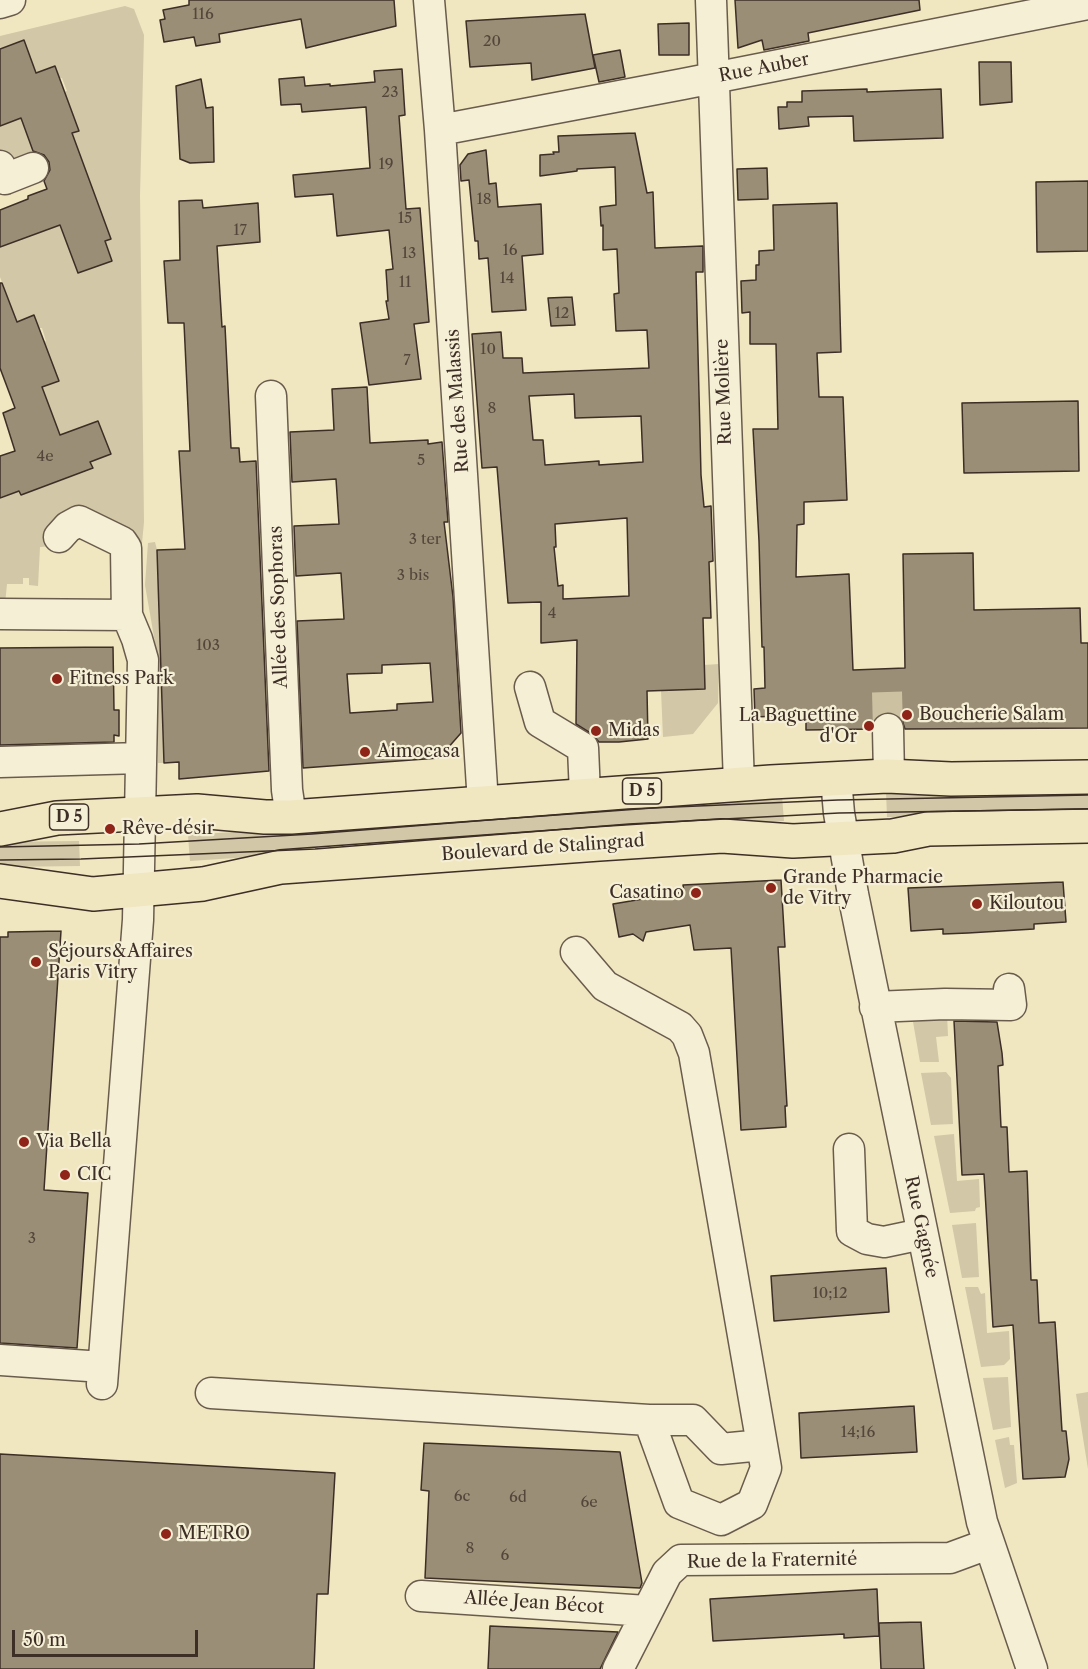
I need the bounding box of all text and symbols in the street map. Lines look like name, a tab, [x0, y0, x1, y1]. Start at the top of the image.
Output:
house number: 116	[192, 6, 214, 24]
house number: 20	[483, 33, 501, 51]
street label: Rue Auber	[717, 49, 811, 87]
house number: 23	[382, 84, 398, 102]
house number: 19	[378, 156, 394, 174]
house number: 18	[476, 191, 492, 209]
house number: 15	[398, 210, 412, 228]
house number: 17	[233, 222, 247, 240]
house number: 16	[502, 242, 518, 260]
house number: 13	[402, 245, 416, 263]
house number: 14	[500, 270, 514, 288]
house number: 11	[399, 274, 411, 292]
house number: 12	[555, 305, 569, 323]
street label: Rue des Malassis	[442, 328, 474, 474]
street label: Rue Molière	[711, 339, 737, 445]
house number: 10	[480, 341, 496, 359]
house number: 7	[403, 352, 411, 370]
house number: 8	[488, 400, 496, 418]
house number: 4e	[36, 448, 54, 466]
house number: 5	[417, 452, 425, 470]
street label: Allée des Sophoras	[265, 525, 293, 689]
house number: 3 ter	[409, 531, 441, 549]
house number: 3 bis	[397, 567, 429, 585]
house number: 4	[548, 605, 556, 623]
house number: 103	[196, 637, 220, 655]
place label: Fitness Park	[69, 668, 173, 690]
marker: Fitness Park	[50, 672, 64, 686]
place label: Boucherie Salam	[919, 704, 1064, 726]
place label: La Baguettine d'Or	[739, 705, 857, 748]
marker: Boucherie Salam	[900, 708, 914, 722]
marker: La Baguettine d'Or	[862, 719, 876, 733]
place label: Midas	[608, 720, 660, 742]
marker: Midas	[589, 724, 603, 738]
place label: Aimocasa	[377, 741, 460, 763]
marker: Aimocasa	[358, 745, 372, 759]
road number: D 5	[622, 778, 662, 804]
road number: D 5	[50, 804, 88, 830]
place label: Rêve-désir	[122, 818, 214, 840]
marker: Rêve-désir	[103, 822, 117, 836]
street label: Boulevard de Stalingrad	[441, 830, 645, 866]
place label: Grande Pharmacie de Vitry	[783, 867, 943, 910]
marker: Grande Pharmacie de Vitry	[764, 881, 778, 895]
place label: Casatino	[609, 882, 684, 904]
marker: Casatino	[689, 886, 703, 900]
place label: Kiloutou	[989, 893, 1064, 915]
marker: Kiloutou	[970, 897, 984, 911]
place label: Séjours&Affaires Paris Vitry	[48, 941, 193, 984]
marker: Séjours&Affaires Paris Vitry	[29, 955, 43, 969]
place label: Via Bella	[36, 1131, 112, 1153]
marker: Via Bella	[17, 1135, 31, 1149]
place label: CIC	[77, 1164, 111, 1186]
marker: CIC	[58, 1168, 72, 1182]
street label: Rue Gagnée	[900, 1174, 942, 1280]
house number: 3	[28, 1230, 36, 1248]
house number: 10;12	[812, 1285, 848, 1303]
house number: 14;16	[841, 1424, 875, 1442]
house number: 6c	[454, 1488, 470, 1506]
house number: 6d	[509, 1489, 527, 1507]
house number: 6e	[580, 1494, 598, 1512]
place label: METRO	[178, 1523, 250, 1545]
marker: METRO	[159, 1527, 173, 1541]
house number: 8	[466, 1540, 474, 1558]
house number: 6	[501, 1547, 509, 1565]
street label: Rue de la Fraternité	[687, 1549, 857, 1573]
street label: Allée Jean Bécot	[463, 1587, 605, 1619]
scale bar	[15, 1618, 201, 1656]
text: 50 m	[23, 1629, 66, 1651]

